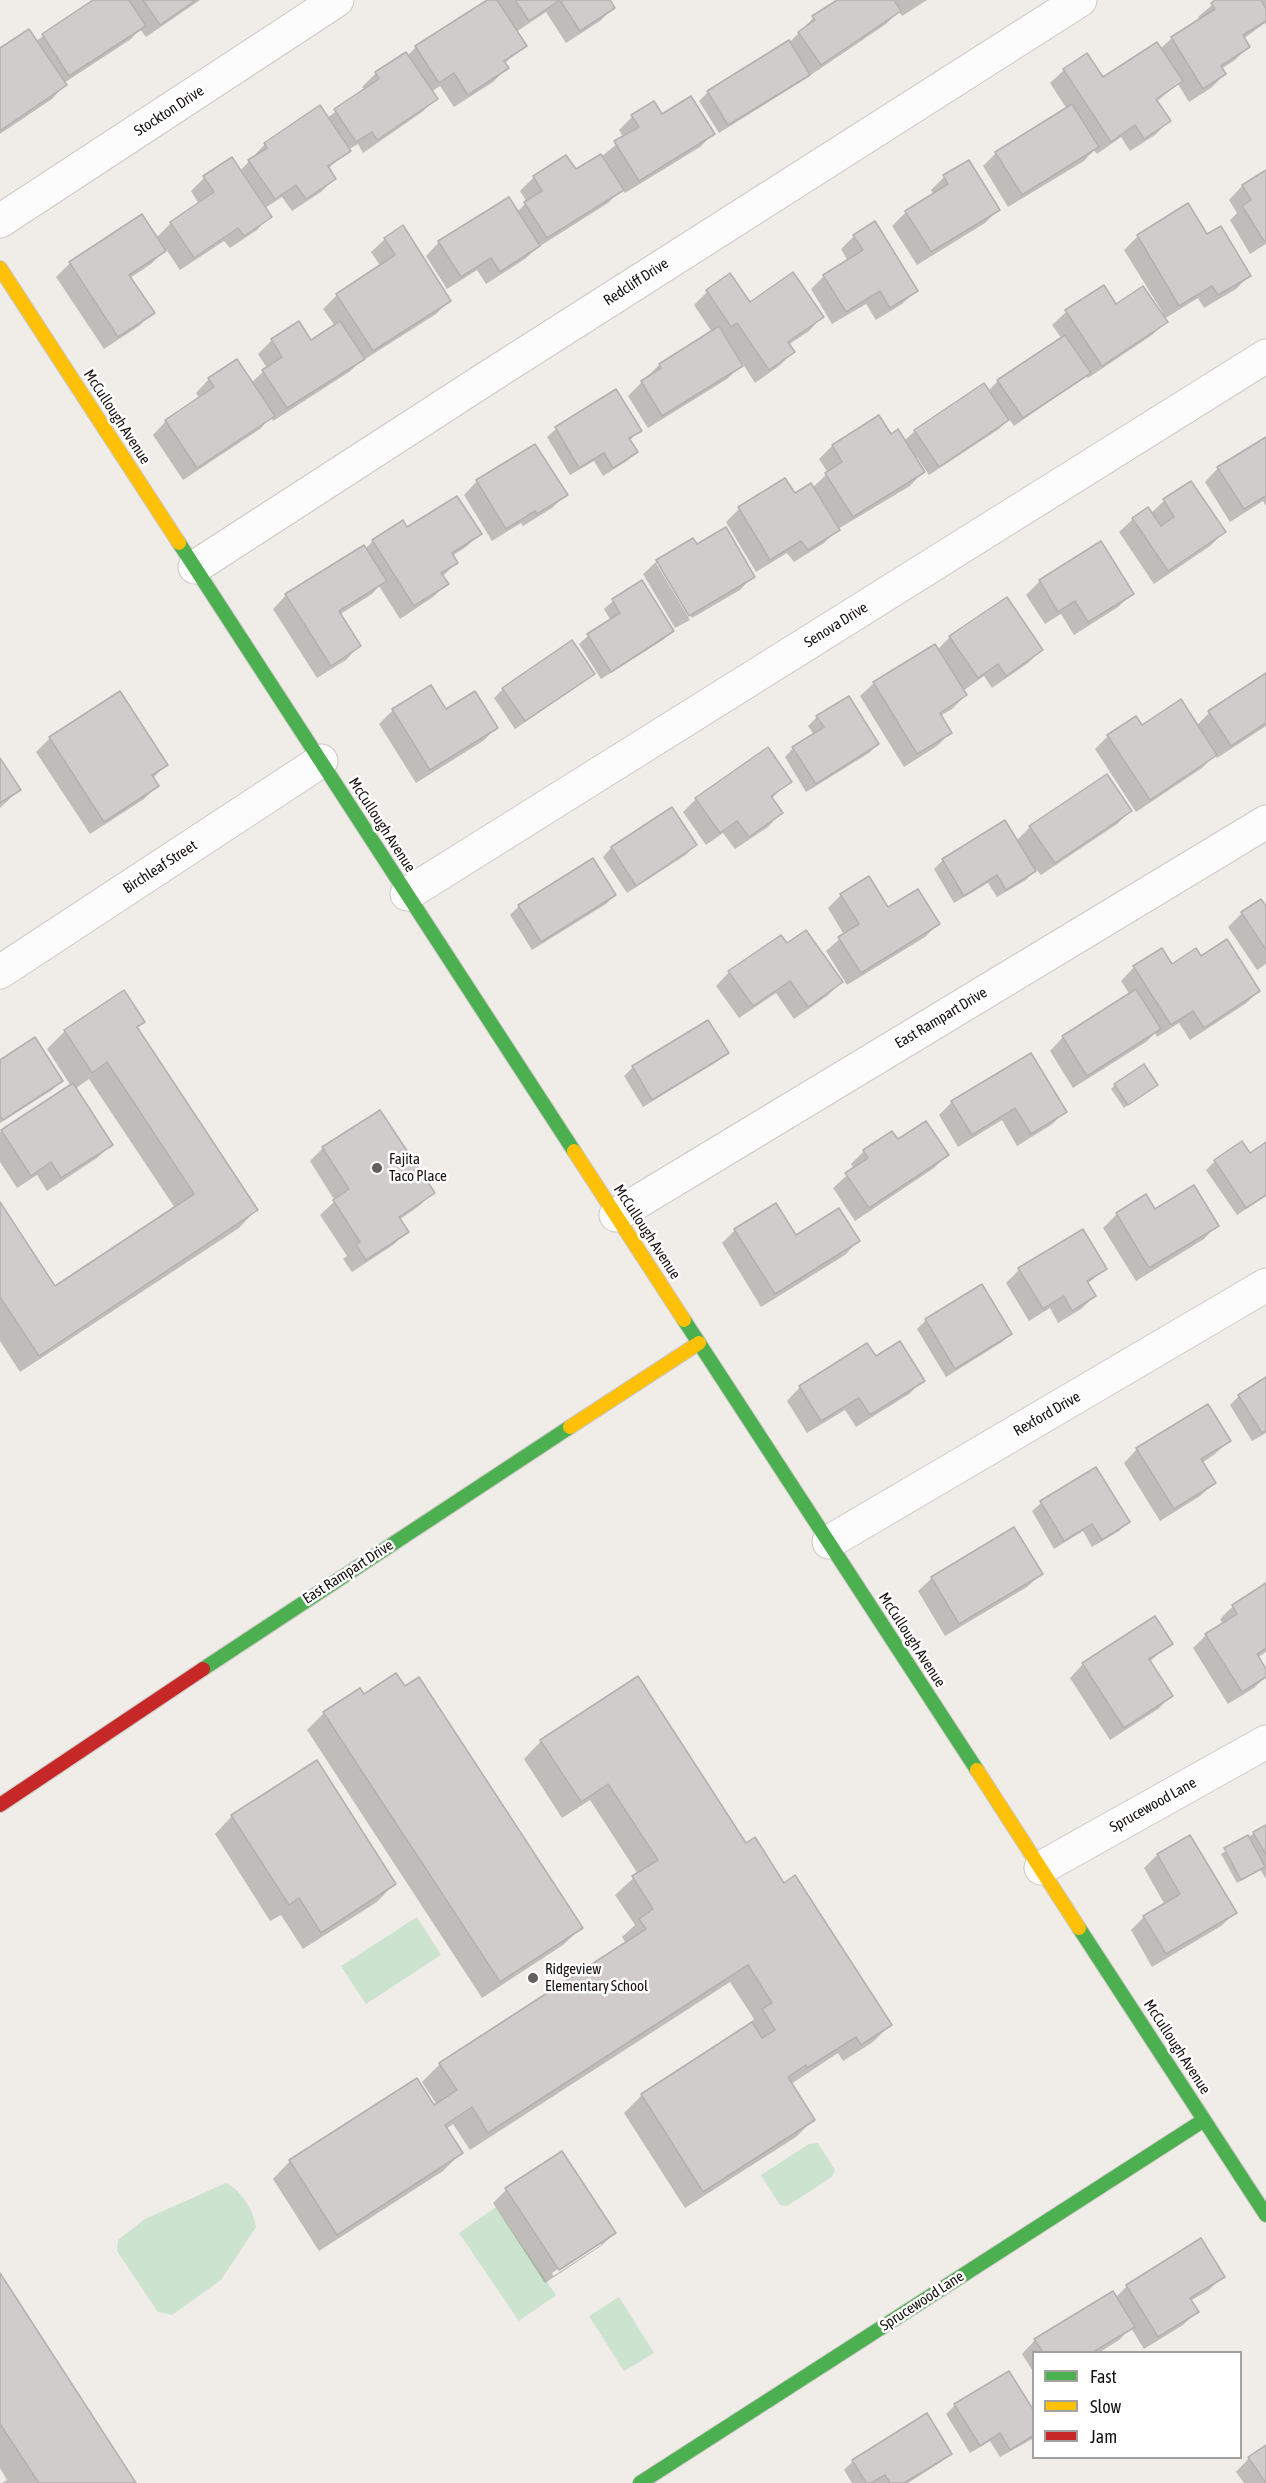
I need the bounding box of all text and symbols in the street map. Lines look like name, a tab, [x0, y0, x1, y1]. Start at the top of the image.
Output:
street label: Stockton Drive	[131, 82, 207, 140]
street label: Redcliff Drive	[600, 254, 672, 310]
street label: McCullough Avenue	[80, 366, 154, 468]
street label: Senova Drive	[801, 598, 871, 652]
street label: McCullough Avenue	[345, 774, 419, 876]
street label: Birchleaf Street	[120, 836, 200, 898]
street label: East Rampart Drive	[892, 983, 990, 1053]
place label: Fajita Taco Place	[389, 1150, 447, 1185]
marker: Fajita Taco Place	[370, 1161, 384, 1175]
street label: McCullough Avenue	[610, 1181, 684, 1283]
street label: Rexford Drive	[1010, 1388, 1084, 1440]
street label: East Rampart Drive	[299, 1536, 397, 1608]
street label: McCullough Avenue	[875, 1589, 949, 1691]
street label: Sprucewood Lane	[1107, 1774, 1199, 1836]
place label: Ridgeview Elementary School	[545, 1960, 648, 1995]
marker: Ridgeview Elementary School	[526, 1971, 540, 1985]
street label: McCullough Avenue	[1140, 1996, 1214, 2098]
street label: Sprucewood Lane	[877, 2267, 967, 2335]
legend	[1032, 2351, 1242, 2459]
text: Fast	[1090, 2366, 1117, 2387]
text: Slow	[1090, 2396, 1121, 2417]
text: Jam	[1090, 2426, 1117, 2447]

